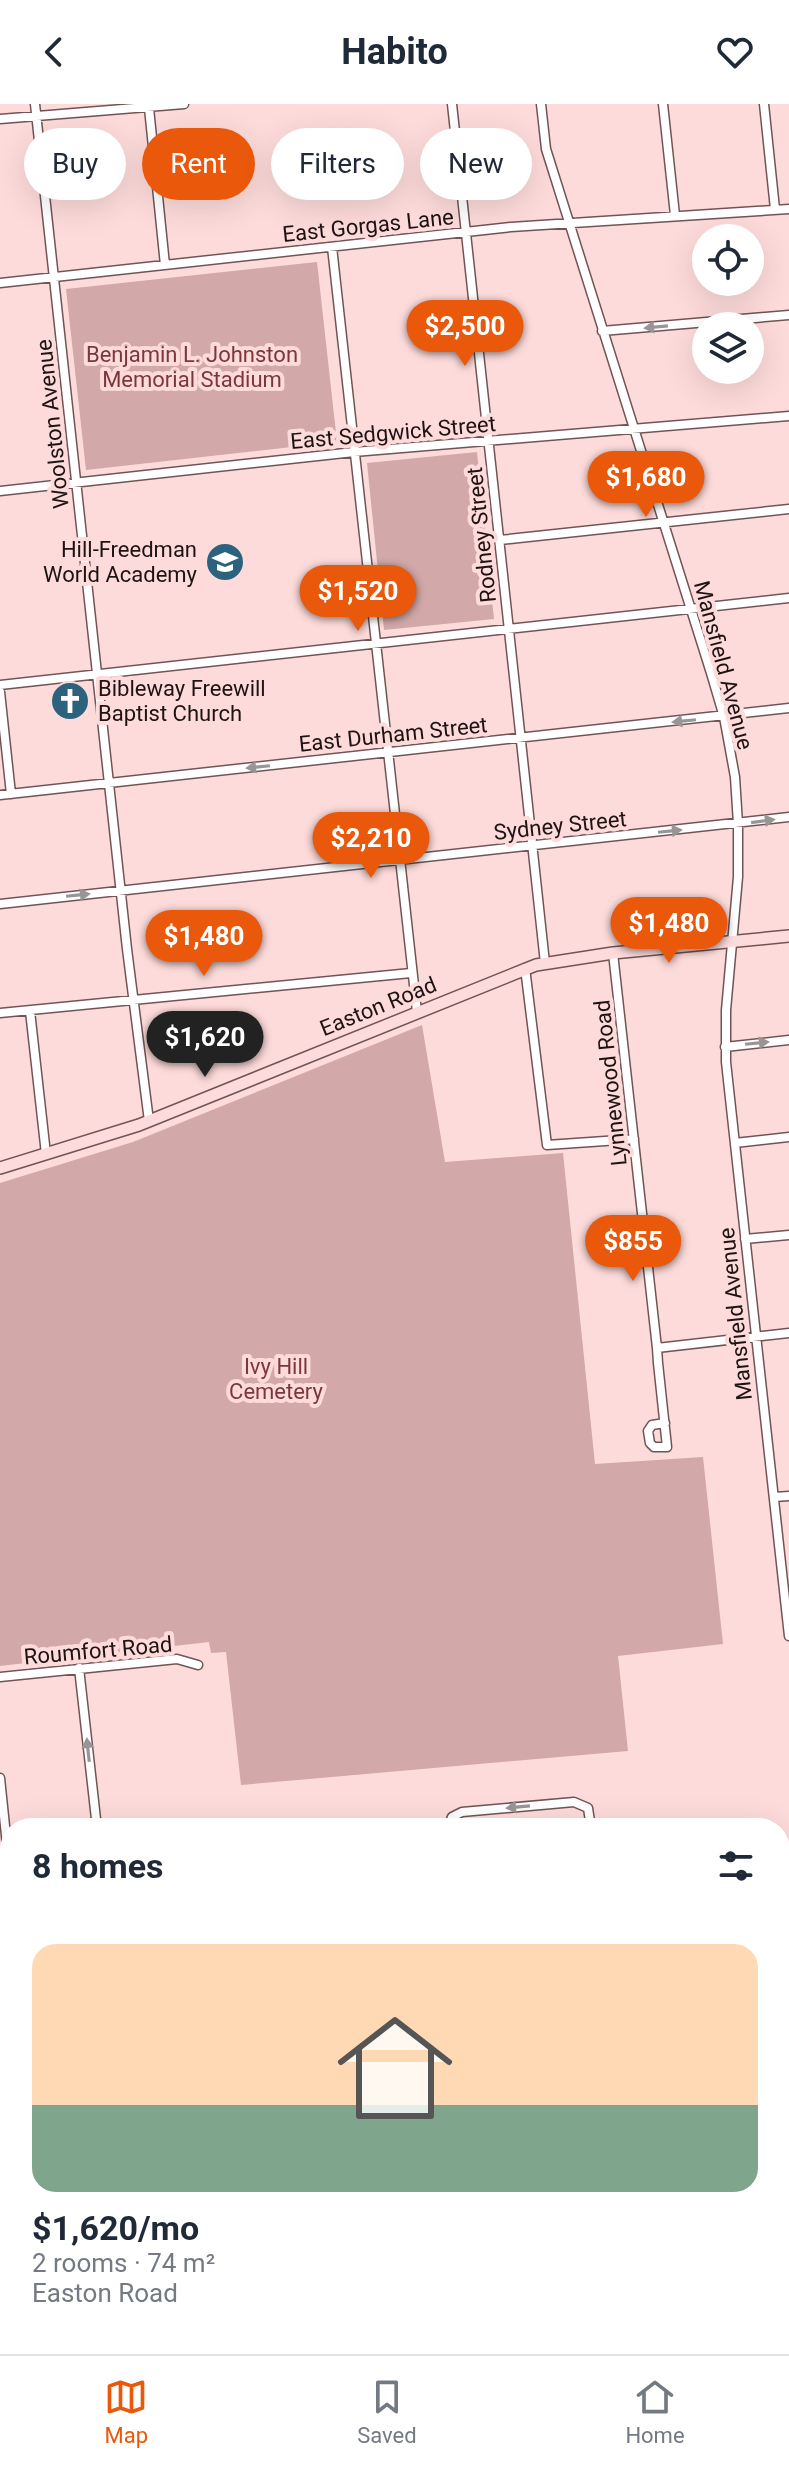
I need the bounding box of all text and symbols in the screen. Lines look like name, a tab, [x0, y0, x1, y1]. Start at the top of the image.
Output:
icon: back	[32, 30, 76, 74]
icon: heart	[713, 30, 757, 74]
text: Habito	[341, 31, 448, 73]
chip: Buy	[24, 128, 126, 200]
chip: Rent	[142, 128, 255, 200]
chip: Filters	[271, 128, 404, 200]
chip: New	[420, 128, 532, 200]
street label: East Gorgas Lane	[281, 204, 455, 247]
map controls	[692, 224, 764, 384]
button: locate	[692, 224, 764, 296]
pin: $2,500	[400, 300, 530, 368]
text: $2,500	[425, 311, 505, 341]
button: layers	[692, 312, 764, 384]
one-way arrow	[643, 321, 668, 334]
street label: Woolston Avenue	[31, 338, 74, 510]
park label: Benjamin L. Johnston Memorial Stadium	[86, 342, 298, 392]
street label: East Sedgwick Street	[289, 411, 497, 454]
pin: $1,680	[581, 451, 711, 519]
text: $1,680	[606, 462, 686, 492]
street label: Rodney Street	[462, 466, 501, 604]
place label: Hill-Freedman World Academy	[43, 537, 198, 587]
school or university icon: Hill-Freedman World Academy	[204, 541, 246, 583]
pin: $1,520	[293, 565, 423, 633]
text: $1,520	[318, 576, 398, 606]
street label: Mansfield Avenue	[689, 578, 758, 752]
place label: Bibleway Freewill Baptist Church	[98, 676, 266, 726]
church icon: Bibleway Freewill Baptist Church	[49, 680, 91, 722]
street label: East Durham Street	[298, 712, 489, 757]
one-way arrow	[671, 714, 696, 727]
one-way arrow	[245, 761, 270, 774]
street label: Sydney Street	[492, 806, 628, 845]
pin: $2,210	[306, 812, 436, 880]
one-way arrow	[751, 814, 776, 827]
text: $2,210	[331, 823, 411, 853]
one-way arrow	[658, 825, 683, 838]
one-way arrow	[65, 889, 90, 902]
pin: $1,480	[604, 897, 734, 965]
text: $1,480	[629, 908, 709, 938]
pin: $1,480	[139, 910, 269, 978]
text: $1,480	[164, 921, 244, 951]
street label: Easton Road	[316, 972, 440, 1041]
street label: Lynnewood Road	[589, 999, 632, 1167]
pin: $1,620	[140, 1011, 270, 1079]
text: $1,620	[165, 1022, 245, 1052]
one-way arrow	[745, 1037, 770, 1050]
pin: $855	[586, 1215, 680, 1283]
text: $855	[603, 1226, 663, 1256]
street label: Mansfield Avenue	[714, 1226, 757, 1402]
park label: Ivy Hill Cemetery	[229, 1354, 324, 1404]
street label: Roumfort Road	[23, 1632, 173, 1669]
one-way arrow	[82, 1738, 95, 1763]
one-way arrow	[505, 1801, 530, 1814]
icon: filters	[714, 1844, 758, 1888]
text: 8 homes	[32, 1846, 163, 1886]
icon: home	[323, 1996, 467, 2140]
text: $1,620/mo	[32, 2208, 199, 2248]
text: 2 rooms · 74 m²	[32, 2248, 215, 2278]
text: Easton Road	[32, 2278, 178, 2308]
tab: Map	[104, 2375, 148, 2448]
tab: Saved	[357, 2375, 417, 2448]
tab: Home	[625, 2375, 685, 2448]

